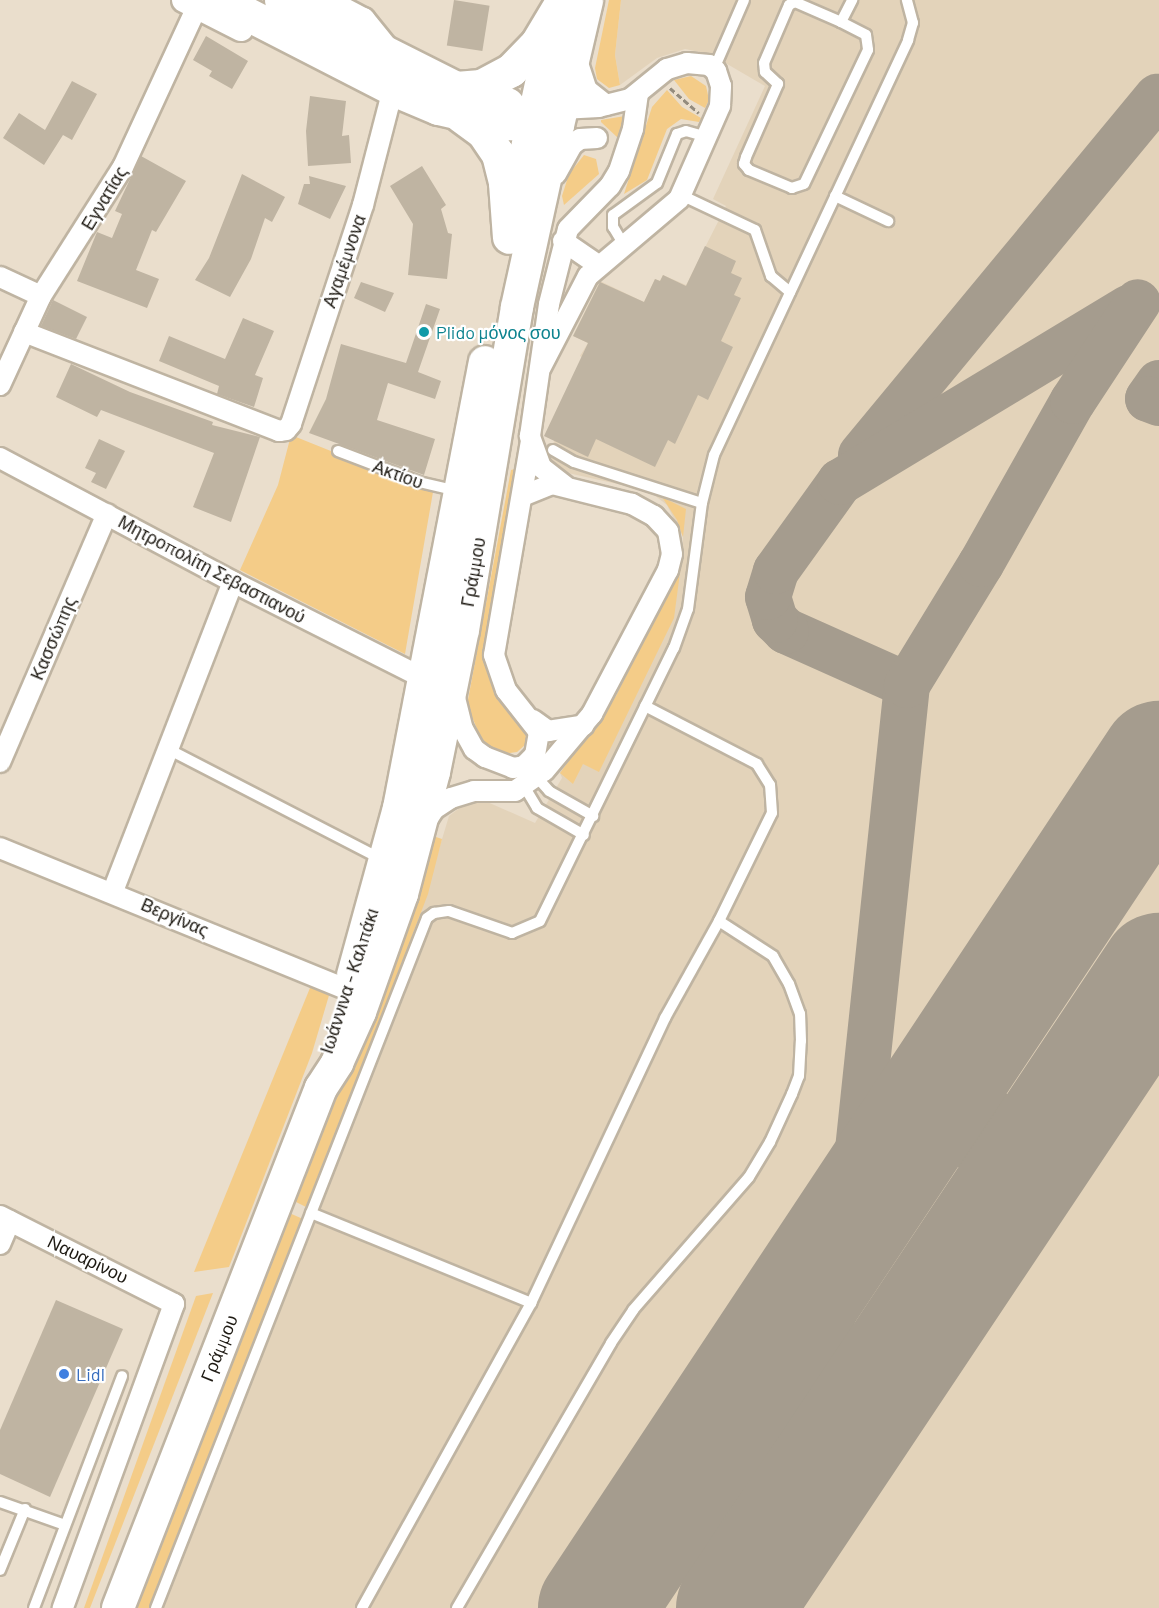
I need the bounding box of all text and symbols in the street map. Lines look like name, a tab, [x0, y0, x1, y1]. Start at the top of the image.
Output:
street label: Εγνατίας	[77, 162, 131, 234]
street label: Αγαμέμνονα	[318, 212, 370, 310]
place label: Plido μόνος σου	[436, 321, 561, 343]
marker: Plido μόνος σου	[417, 325, 431, 339]
street label: Ακτίου	[370, 455, 426, 493]
street label: Μητροπολίτη Σεβαστιανού	[115, 510, 309, 628]
street label: Γράμμου	[456, 536, 490, 608]
street label: Κασσώπης	[26, 593, 80, 683]
street label: Βεργίνας	[138, 893, 212, 941]
street label: Ιωάννινα - Καλπάκι	[315, 906, 383, 1056]
street label: Ναυαρίνου	[44, 1230, 132, 1288]
street label: Γράμμου	[196, 1311, 242, 1385]
place label: Lidl	[76, 1363, 105, 1385]
marker: Lidl	[57, 1367, 71, 1381]

